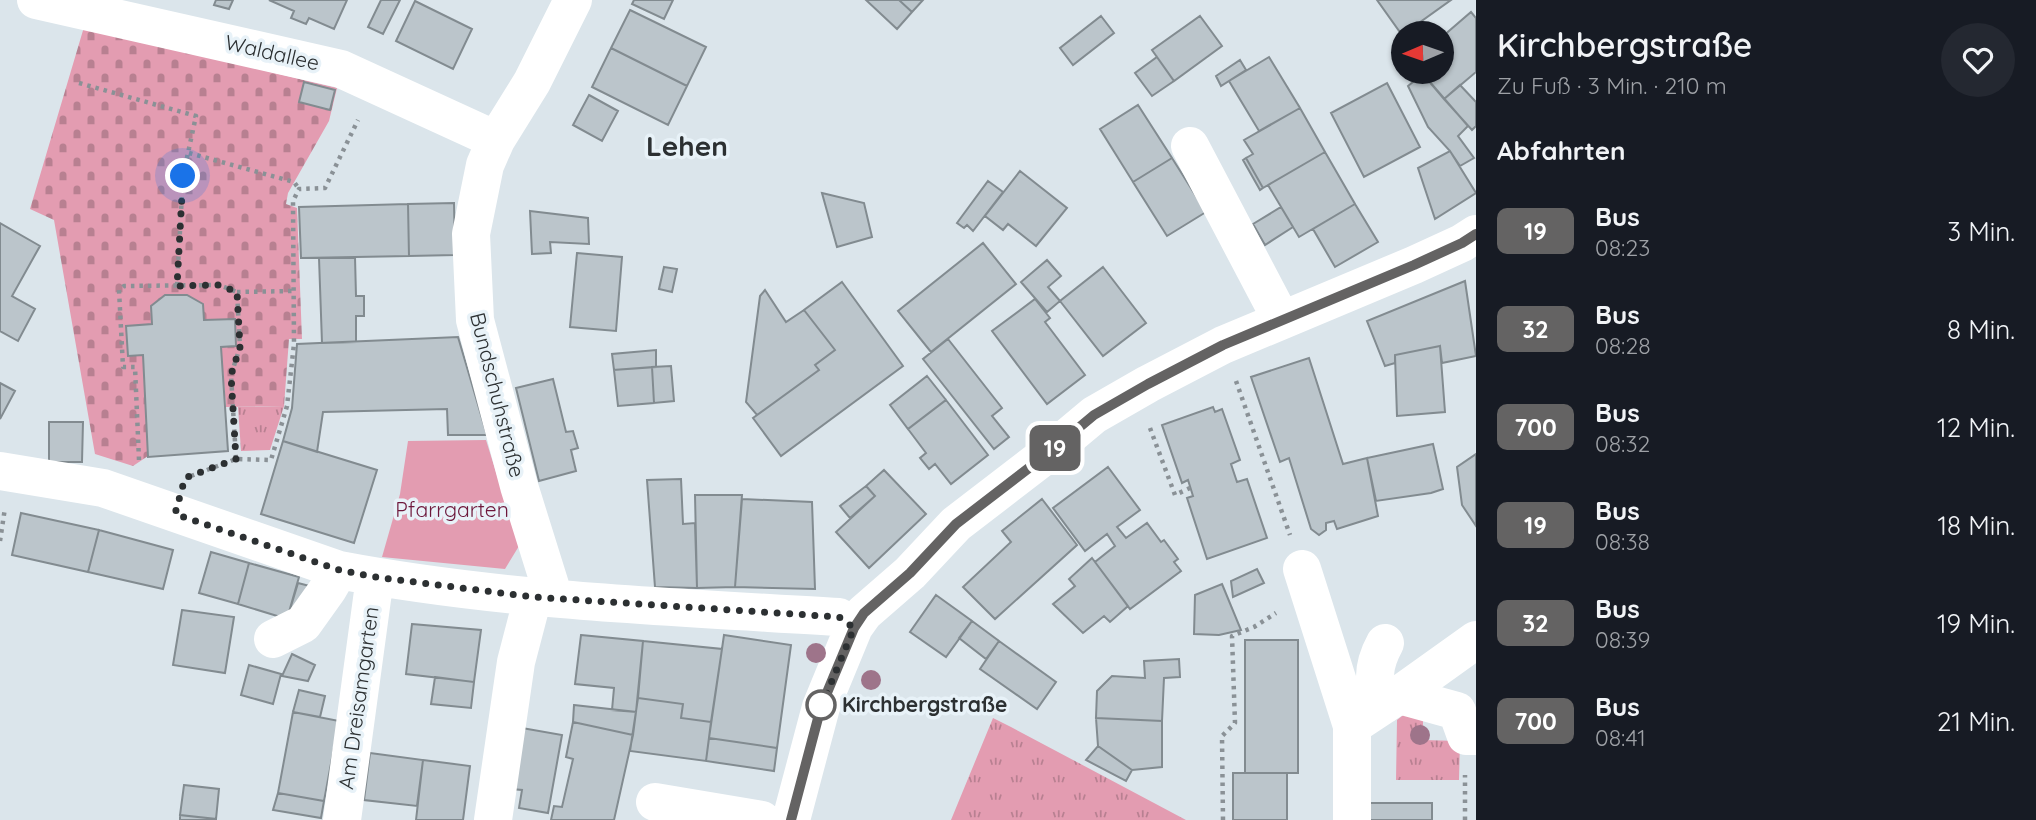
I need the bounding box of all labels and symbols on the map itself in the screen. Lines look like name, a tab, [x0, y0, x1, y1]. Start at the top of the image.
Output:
north arrow	[1391, 21, 1454, 84]
street label: Waldallee	[222, 29, 322, 75]
district label: Lehen	[646, 128, 728, 163]
your location	[165, 158, 200, 193]
street label: Bundschuhstraße	[465, 310, 531, 480]
line badge: 19	[1024, 425, 1086, 471]
park label: Pfarrgarten	[395, 496, 509, 522]
street label: Am Dreisamgarten	[332, 605, 384, 791]
marker: Kirchbergstraße	[806, 690, 836, 720]
place label: Kirchbergstraße	[842, 691, 1007, 717]

